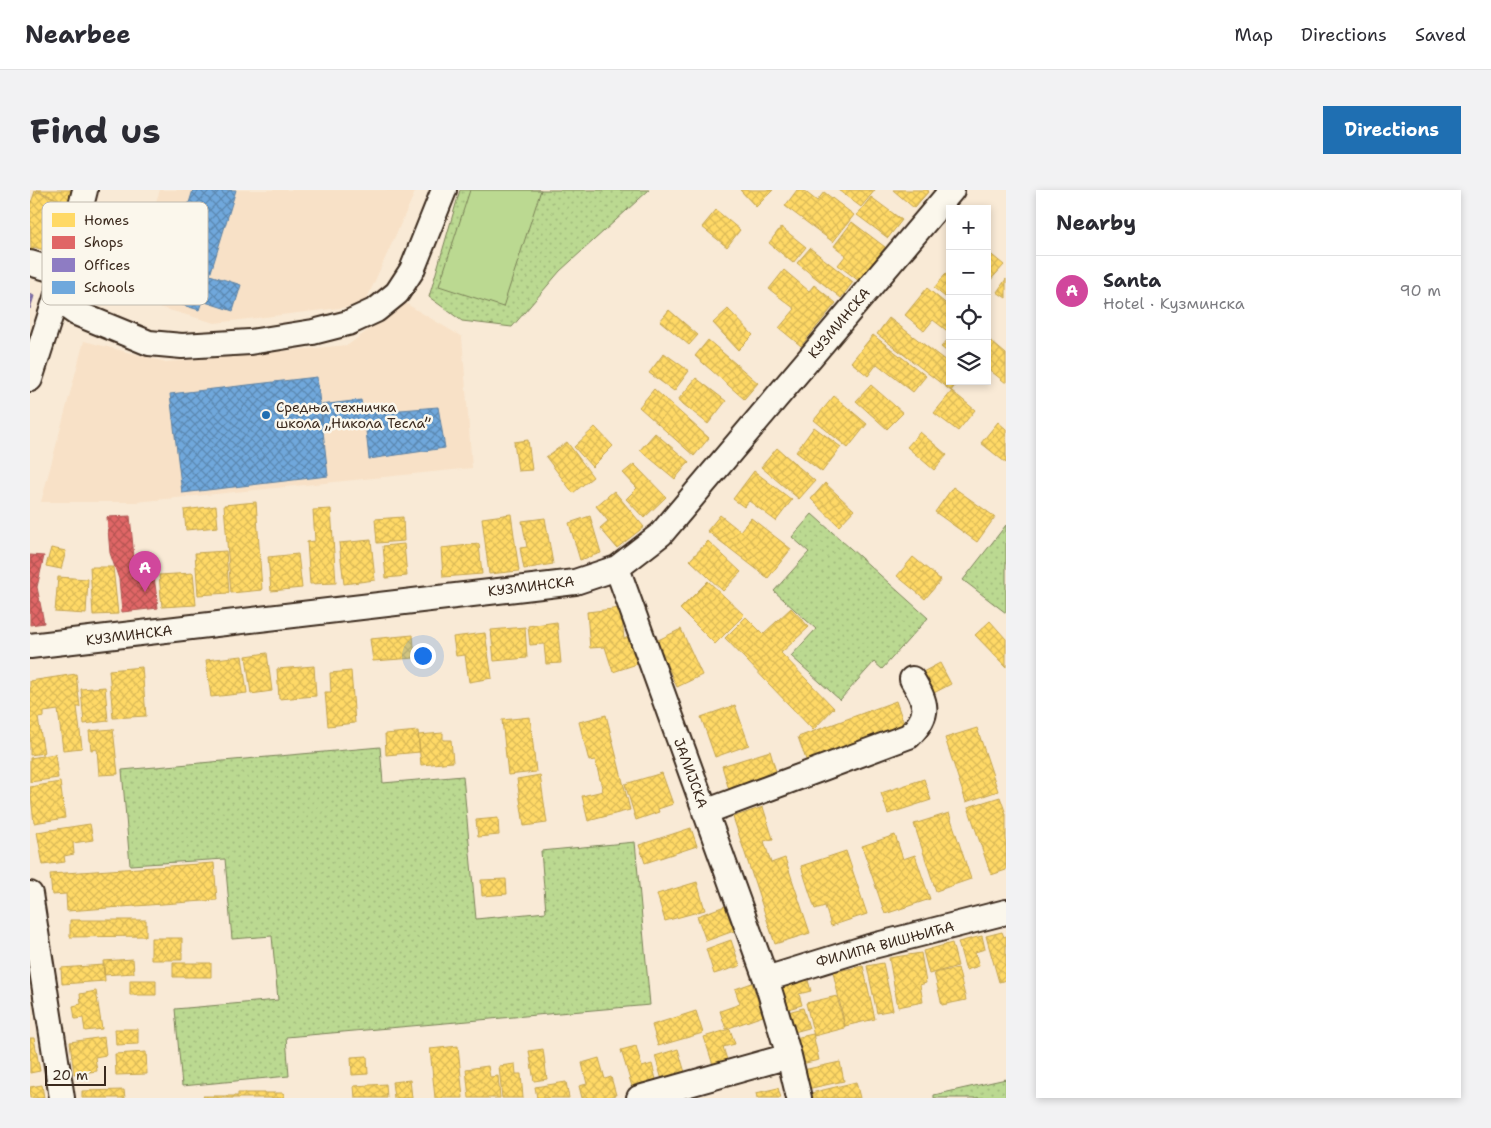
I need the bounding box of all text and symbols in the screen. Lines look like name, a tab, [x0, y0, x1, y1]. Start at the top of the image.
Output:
text: Nearbee	[25, 19, 131, 51]
text: Map	[1235, 23, 1273, 47]
text: Directions	[1301, 23, 1387, 47]
text: Saved	[1415, 23, 1466, 47]
button: Directions	[1323, 106, 1461, 154]
text: Find us	[30, 107, 161, 154]
legend	[42, 202, 208, 305]
map controls	[946, 205, 991, 385]
button: +	[946, 205, 991, 250]
text: Nearby	[1056, 209, 1136, 237]
text: Homes	[84, 211, 129, 229]
text: Shops	[84, 233, 123, 251]
button: −	[946, 250, 991, 295]
text: Offices	[84, 256, 130, 274]
text: Santa	[1103, 268, 1161, 293]
text: Schools	[84, 278, 135, 296]
text: A	[1066, 280, 1078, 301]
text: 90 m	[1400, 280, 1441, 301]
street label: КУЗМИНСКА	[804, 284, 874, 362]
text: Hotel · Кузминска	[1103, 293, 1245, 314]
button: locate	[946, 295, 991, 340]
button: layers	[946, 340, 991, 385]
place label: Средња техничка школа „Никола Тесла”	[276, 398, 431, 432]
marker: Средња техничка школа „Никола Тесла”	[260, 409, 272, 421]
pin: A	[129, 551, 161, 592]
street label: КУЗМИНСКА	[487, 572, 575, 600]
street label: КУЗМИНСКА	[85, 621, 173, 649]
your location	[410, 643, 436, 669]
street label: ЈАЛИЈСКА	[670, 735, 712, 811]
street label: ФИЛИПА ВИШЊИЋА	[814, 917, 956, 971]
scale bar	[45, 1063, 106, 1086]
text: 20 m	[52, 1066, 88, 1084]

